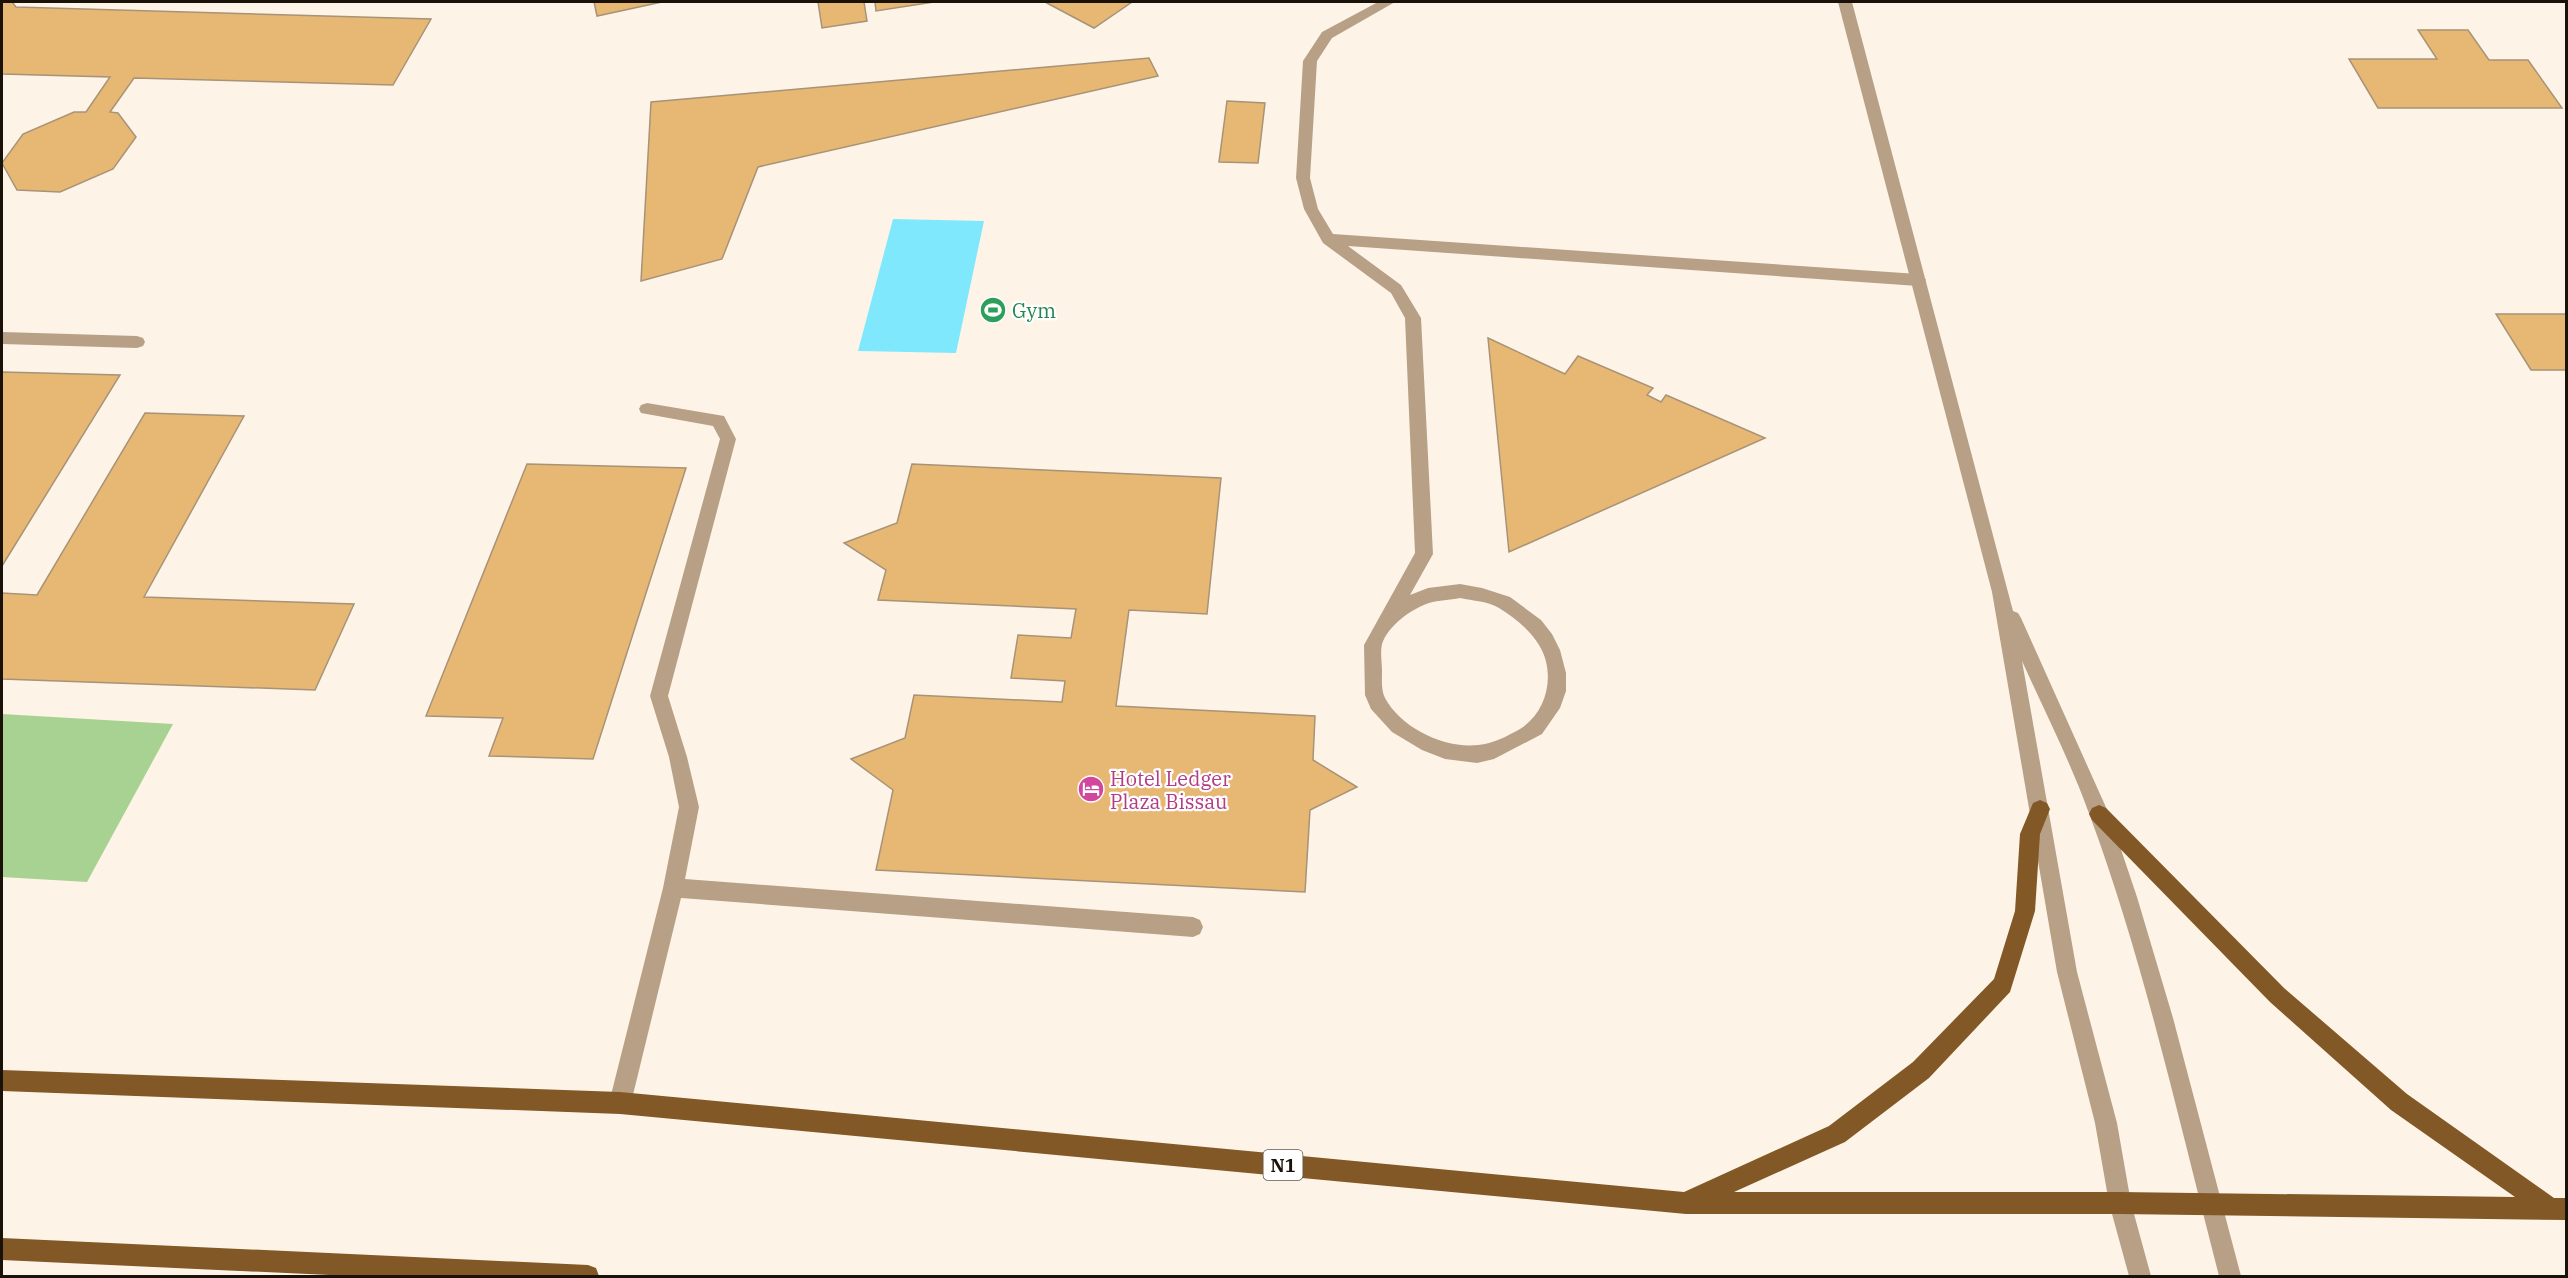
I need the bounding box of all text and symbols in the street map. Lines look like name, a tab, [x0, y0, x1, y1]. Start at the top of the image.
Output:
sports icon: Gym	[978, 295, 1008, 325]
place label: Gym	[1012, 297, 1056, 324]
place label: Hotel Ledger Plaza Bissau	[1110, 765, 1231, 815]
hotel icon: Hotel Ledger Plaza Bissau	[1076, 774, 1106, 804]
road number: N1	[1264, 1150, 1302, 1180]

